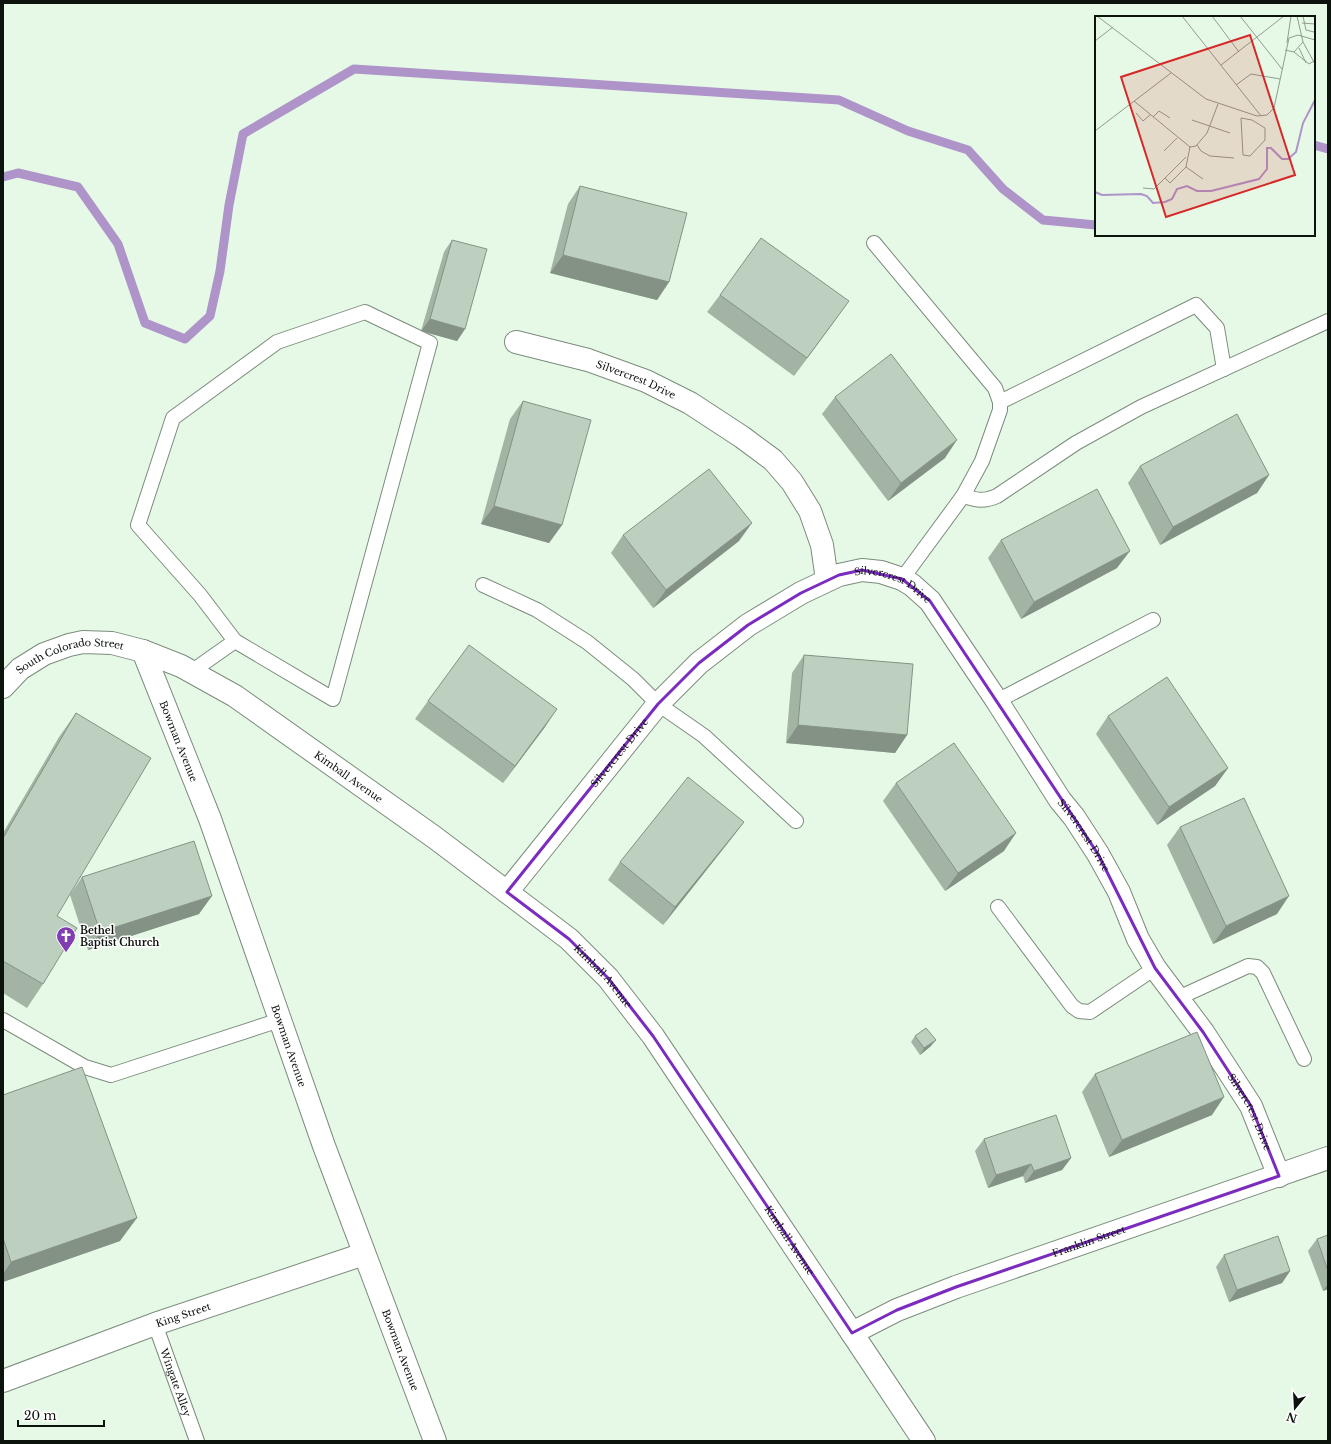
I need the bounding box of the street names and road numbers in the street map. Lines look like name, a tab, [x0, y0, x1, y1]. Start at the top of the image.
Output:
street label: Silvercrest Drive	[594, 358, 678, 402]
street label: Silvercrest Drive	[853, 564, 934, 606]
street label: South Colorado Street	[13, 636, 125, 677]
street label: Bowman Avenue	[156, 699, 201, 784]
street label: Silvercrest Drive	[588, 715, 651, 790]
street label: Kimball Avenue	[312, 748, 386, 806]
street label: Silvercrest Drive	[1055, 796, 1113, 874]
street label: Kimball Avenue	[571, 942, 635, 1011]
street label: Bowman Avenue	[268, 1003, 309, 1089]
street label: Silvercrest Drive	[1225, 1071, 1274, 1153]
street label: Kimball Avenue	[761, 1203, 818, 1278]
street label: Franklin Street	[1050, 1223, 1127, 1260]
street label: King Street	[154, 1300, 213, 1330]
street label: Bowman Avenue	[379, 1307, 422, 1393]
street label: Wingate Alley	[157, 1346, 194, 1419]

